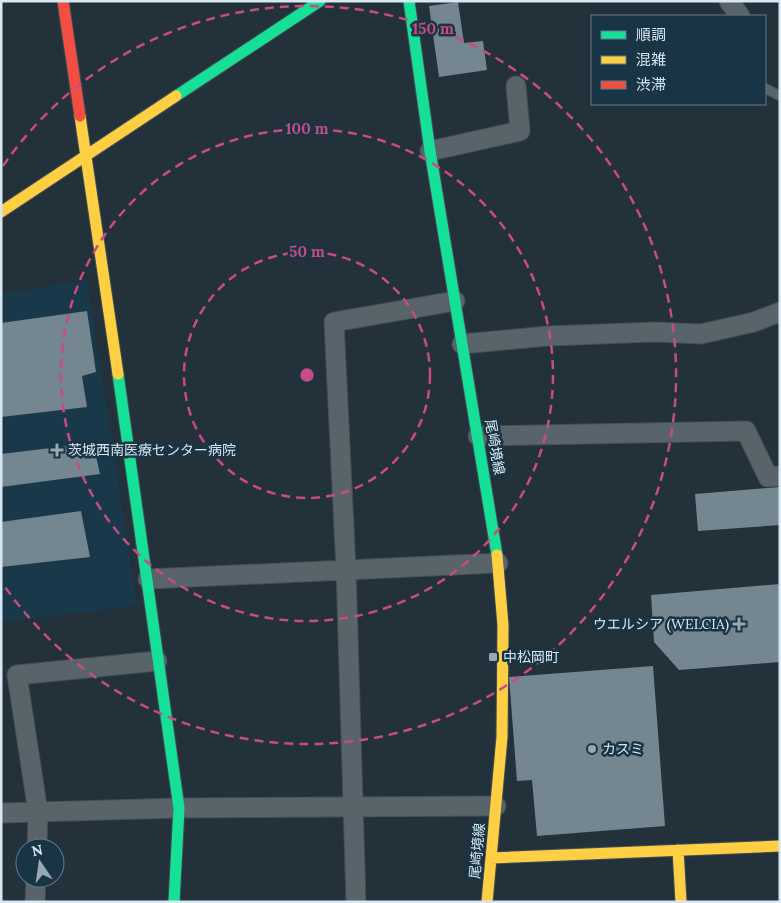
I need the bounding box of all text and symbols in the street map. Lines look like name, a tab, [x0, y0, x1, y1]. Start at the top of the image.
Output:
legend	[591, 15, 766, 105]
text: 150 m	[412, 19, 454, 38]
text: 順調	[636, 25, 666, 44]
text: 混雑	[636, 50, 666, 69]
text: 渋滞	[636, 75, 666, 94]
text: 100 m	[286, 119, 329, 138]
text: 50 m	[289, 242, 325, 261]
centre of rings	[298, 366, 316, 384]
street label: 尾崎境線	[481, 418, 509, 476]
place label: 茨城西南医療センター病院	[68, 441, 236, 459]
marker: 茨城西南医療センター病院	[50, 443, 64, 457]
place label: ウエルシア (WELCIA)	[593, 615, 729, 633]
marker: ウエルシア (WELCIA)	[733, 618, 745, 630]
place label: 中松岡町	[503, 648, 559, 666]
marker: 中松岡町	[487, 651, 499, 663]
place label: カスミ	[602, 740, 644, 758]
marker: カスミ	[586, 743, 598, 755]
street label: 尾崎境線	[466, 822, 488, 880]
north arrow	[15, 838, 65, 888]
text: N	[30, 840, 45, 860]

